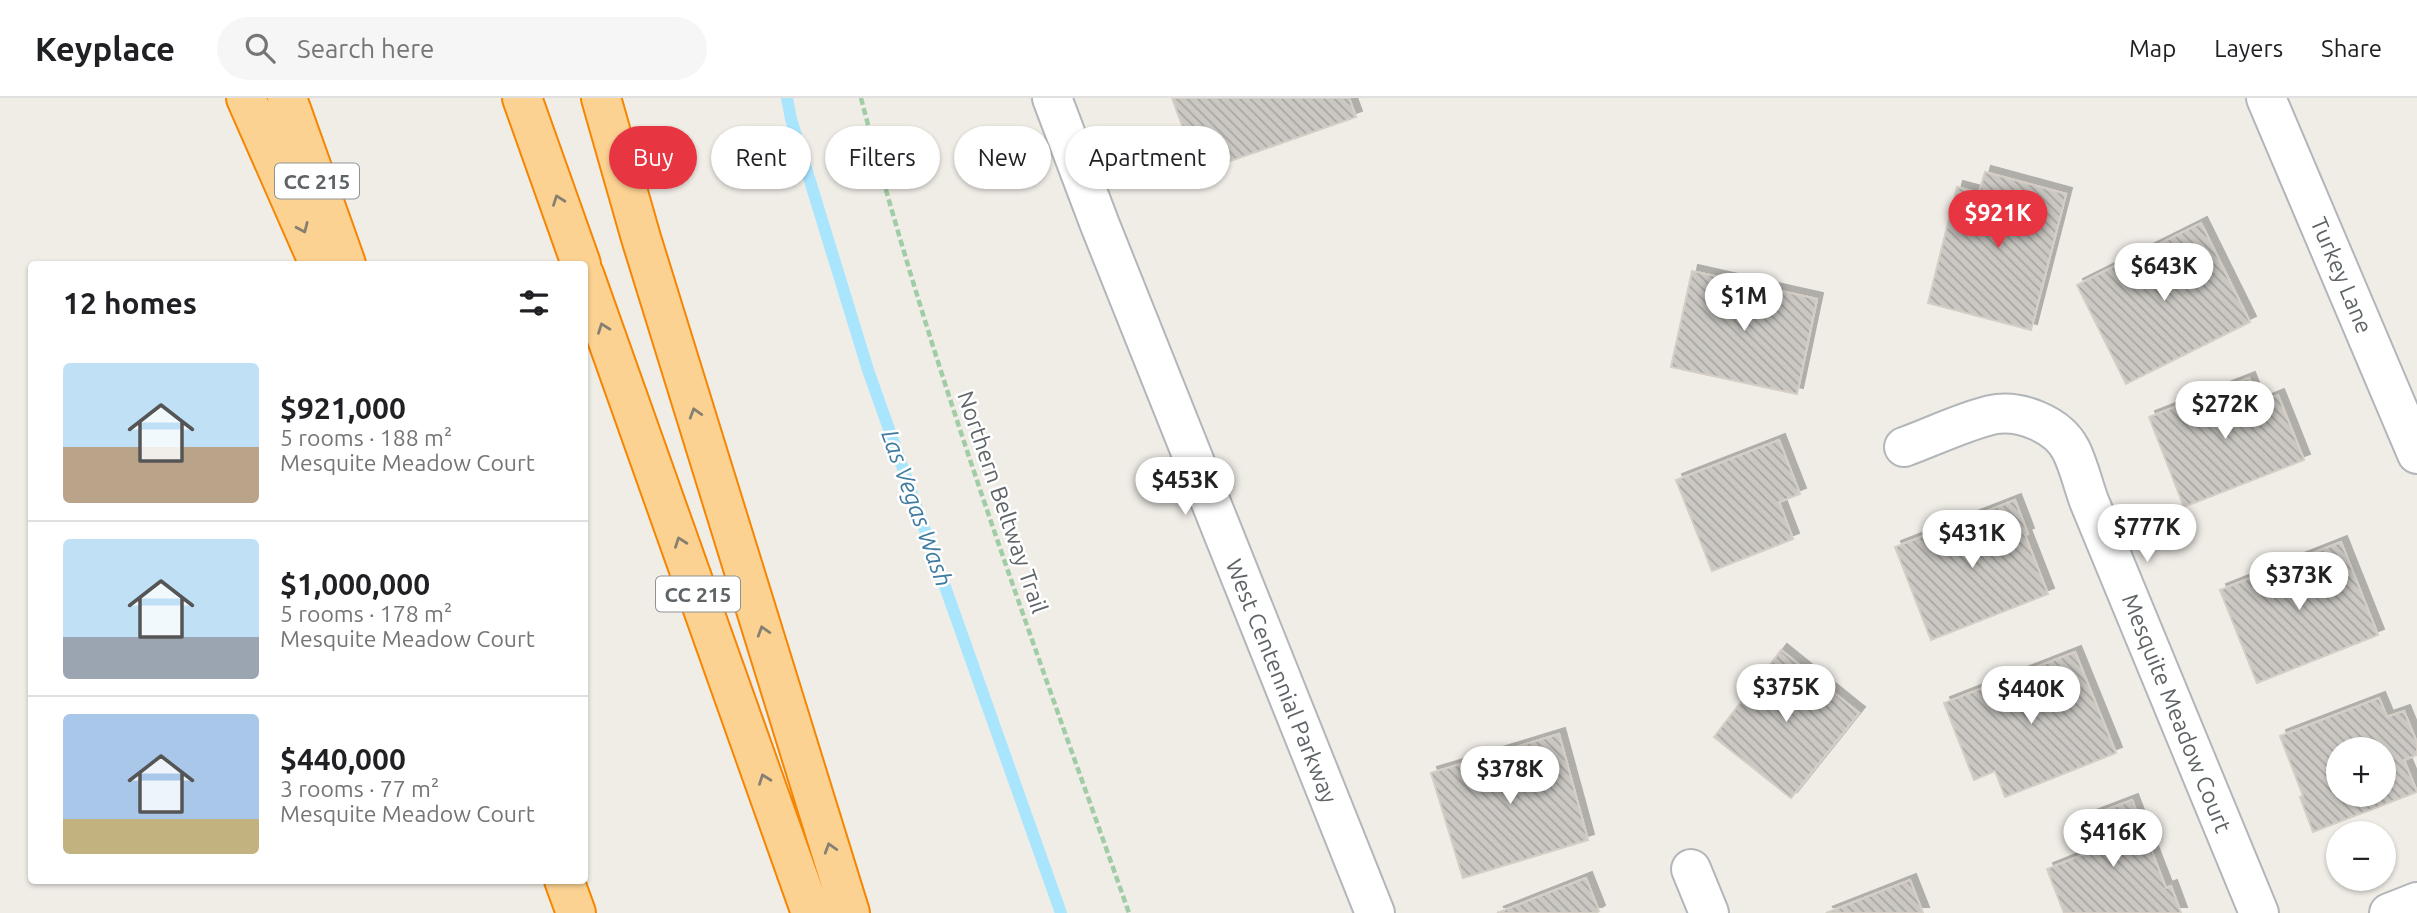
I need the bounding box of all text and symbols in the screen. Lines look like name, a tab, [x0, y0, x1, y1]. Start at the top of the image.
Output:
search box	[217, 17, 707, 80]
icon: search	[241, 29, 279, 67]
text: Keyplace	[35, 30, 175, 67]
text: Search here	[297, 34, 434, 63]
text: Map	[2129, 35, 2176, 62]
text: Layers	[2214, 35, 2283, 62]
text: Share	[2321, 35, 2382, 62]
chip: Buy	[609, 126, 697, 189]
chip: Rent	[711, 126, 811, 189]
chip: Filters	[825, 126, 940, 189]
chip: New	[954, 126, 1051, 189]
chip: Apartment	[1065, 126, 1230, 189]
road number: CC 215	[275, 164, 359, 198]
pin: $921K	[1949, 190, 2047, 250]
one-way arrow	[552, 194, 566, 206]
text: $921K	[1964, 200, 2032, 225]
street label: Turkey Lane	[2306, 213, 2378, 337]
one-way arrow	[295, 220, 309, 233]
pin: $643K	[2115, 244, 2213, 303]
text: $643K	[2130, 253, 2198, 278]
pin: $1M	[1710, 274, 1778, 333]
text: $1M	[1721, 283, 1767, 308]
icon: filters	[515, 284, 553, 322]
text: 12 homes	[63, 286, 197, 320]
one-way arrow	[598, 322, 612, 334]
pin: $272K	[2176, 382, 2274, 441]
street label: Northern Beltway Trail	[953, 388, 1053, 616]
icon: home	[119, 391, 203, 475]
text: $921,000	[280, 391, 406, 425]
text: $272K	[2191, 391, 2259, 416]
one-way arrow	[689, 407, 704, 419]
text: 5 rooms · 188 m²	[280, 425, 452, 450]
water label: Las Vegas Wash	[876, 426, 958, 590]
text: Mesquite Meadow Court	[280, 450, 535, 475]
pin: $453K	[1136, 458, 1234, 517]
text: $453K	[1151, 467, 1219, 492]
pin: $777K	[2098, 504, 2196, 564]
pin: $431K	[1923, 510, 2021, 570]
text: $777K	[2113, 514, 2181, 539]
text: $431K	[1938, 520, 2006, 545]
one-way arrow	[674, 536, 688, 548]
pin: $373K	[2250, 552, 2348, 612]
street label: West Centennial Parkway	[1222, 555, 1342, 807]
text: $373K	[2265, 562, 2333, 587]
icon: home	[119, 567, 203, 651]
text: $1,000,000	[280, 567, 430, 601]
road number: CC 215	[656, 576, 740, 612]
street label: Mesquite Meadow Court	[2118, 590, 2236, 836]
text: 5 rooms · 178 m²	[280, 601, 452, 626]
one-way arrow	[756, 625, 771, 637]
text: Mesquite Meadow Court	[280, 626, 535, 651]
pin: $375K	[1737, 664, 1835, 724]
pin: $440K	[1982, 666, 2080, 726]
text: $375K	[1752, 674, 1820, 699]
text: $440K	[1997, 676, 2065, 701]
map controls	[2326, 737, 2396, 891]
button: +	[2326, 737, 2396, 807]
icon: home	[119, 742, 203, 826]
text: $440,000	[280, 742, 406, 776]
pin: $378K	[1461, 746, 1559, 806]
text: $378K	[1476, 756, 1544, 781]
one-way arrow	[758, 774, 772, 786]
text: 3 rooms · 77 m²	[280, 776, 439, 801]
text: Mesquite Meadow Court	[280, 801, 535, 826]
pin: $416K	[2064, 810, 2162, 869]
text: $416K	[2079, 819, 2147, 844]
button: −	[2326, 821, 2396, 891]
one-way arrow	[824, 842, 838, 855]

